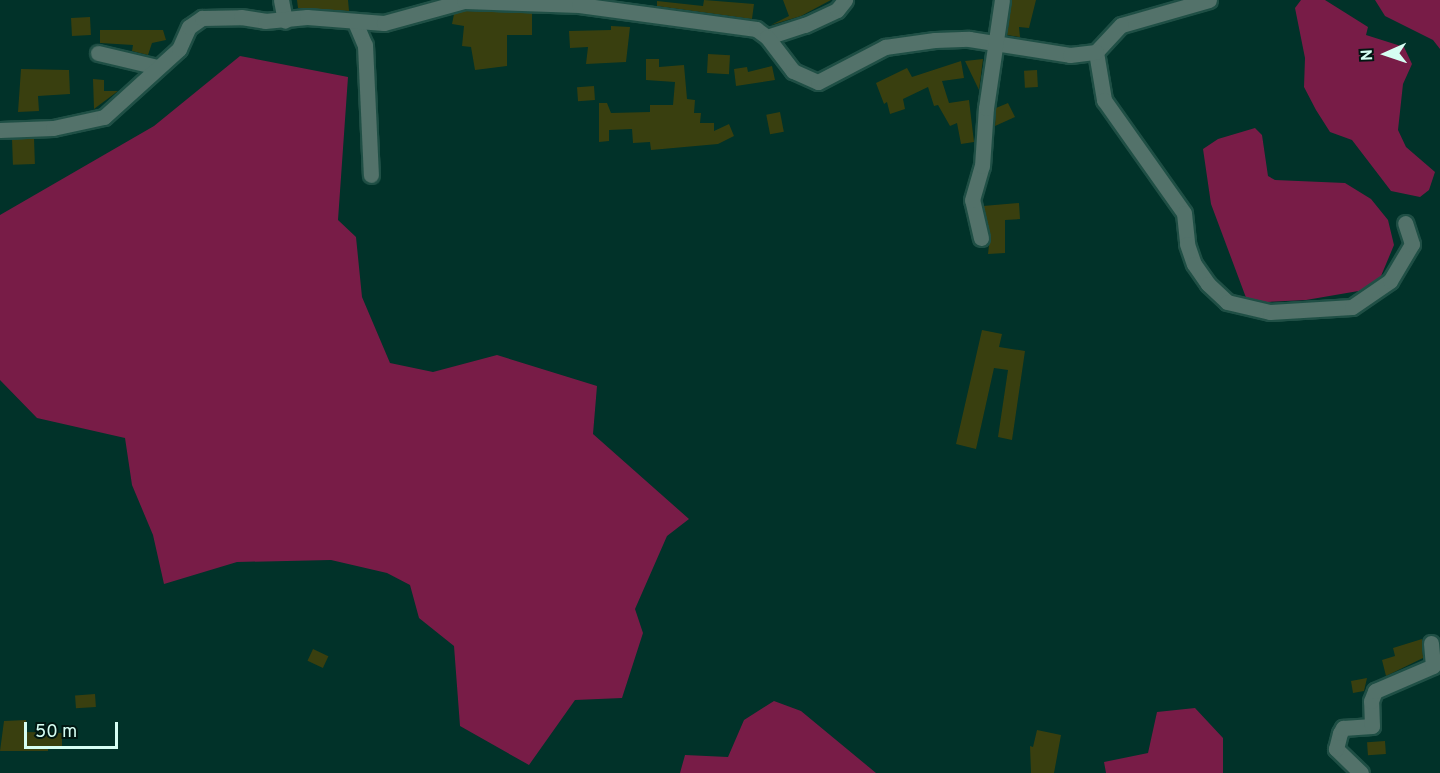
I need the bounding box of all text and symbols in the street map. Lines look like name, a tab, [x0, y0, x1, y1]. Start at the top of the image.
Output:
north arrow	[1356, 24, 1416, 84]
text: N	[1358, 49, 1378, 61]
scale bar	[27, 710, 122, 748]
text: 50 m	[35, 721, 77, 744]

